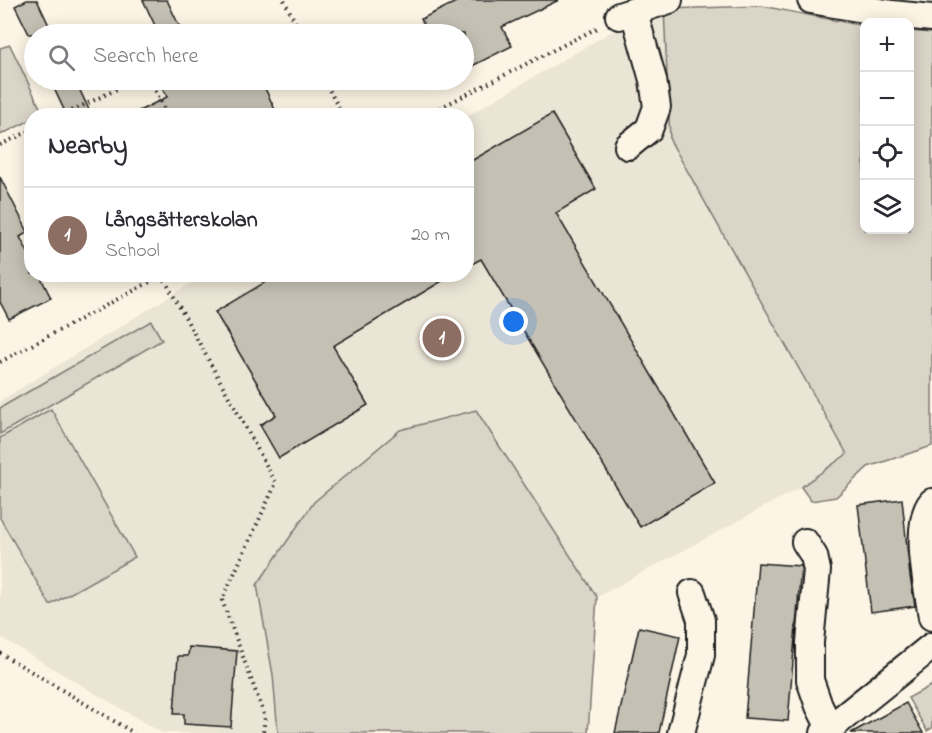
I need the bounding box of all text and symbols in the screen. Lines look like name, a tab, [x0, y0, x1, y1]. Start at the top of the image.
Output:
map controls	[860, 18, 914, 234]
button: +	[860, 18, 914, 72]
search box	[24, 24, 474, 90]
icon: search	[45, 41, 78, 74]
text: Search here	[93, 41, 198, 73]
button: −	[860, 72, 914, 126]
button: locate	[860, 126, 914, 180]
text: Nearby	[48, 128, 127, 166]
button: layers	[860, 180, 914, 234]
text: Långsätterskolan	[105, 205, 258, 237]
text: 1	[64, 221, 71, 250]
text: 20 m	[411, 221, 450, 250]
text: School	[105, 237, 160, 266]
your location	[499, 307, 528, 336]
pin: 1	[422, 316, 462, 360]

